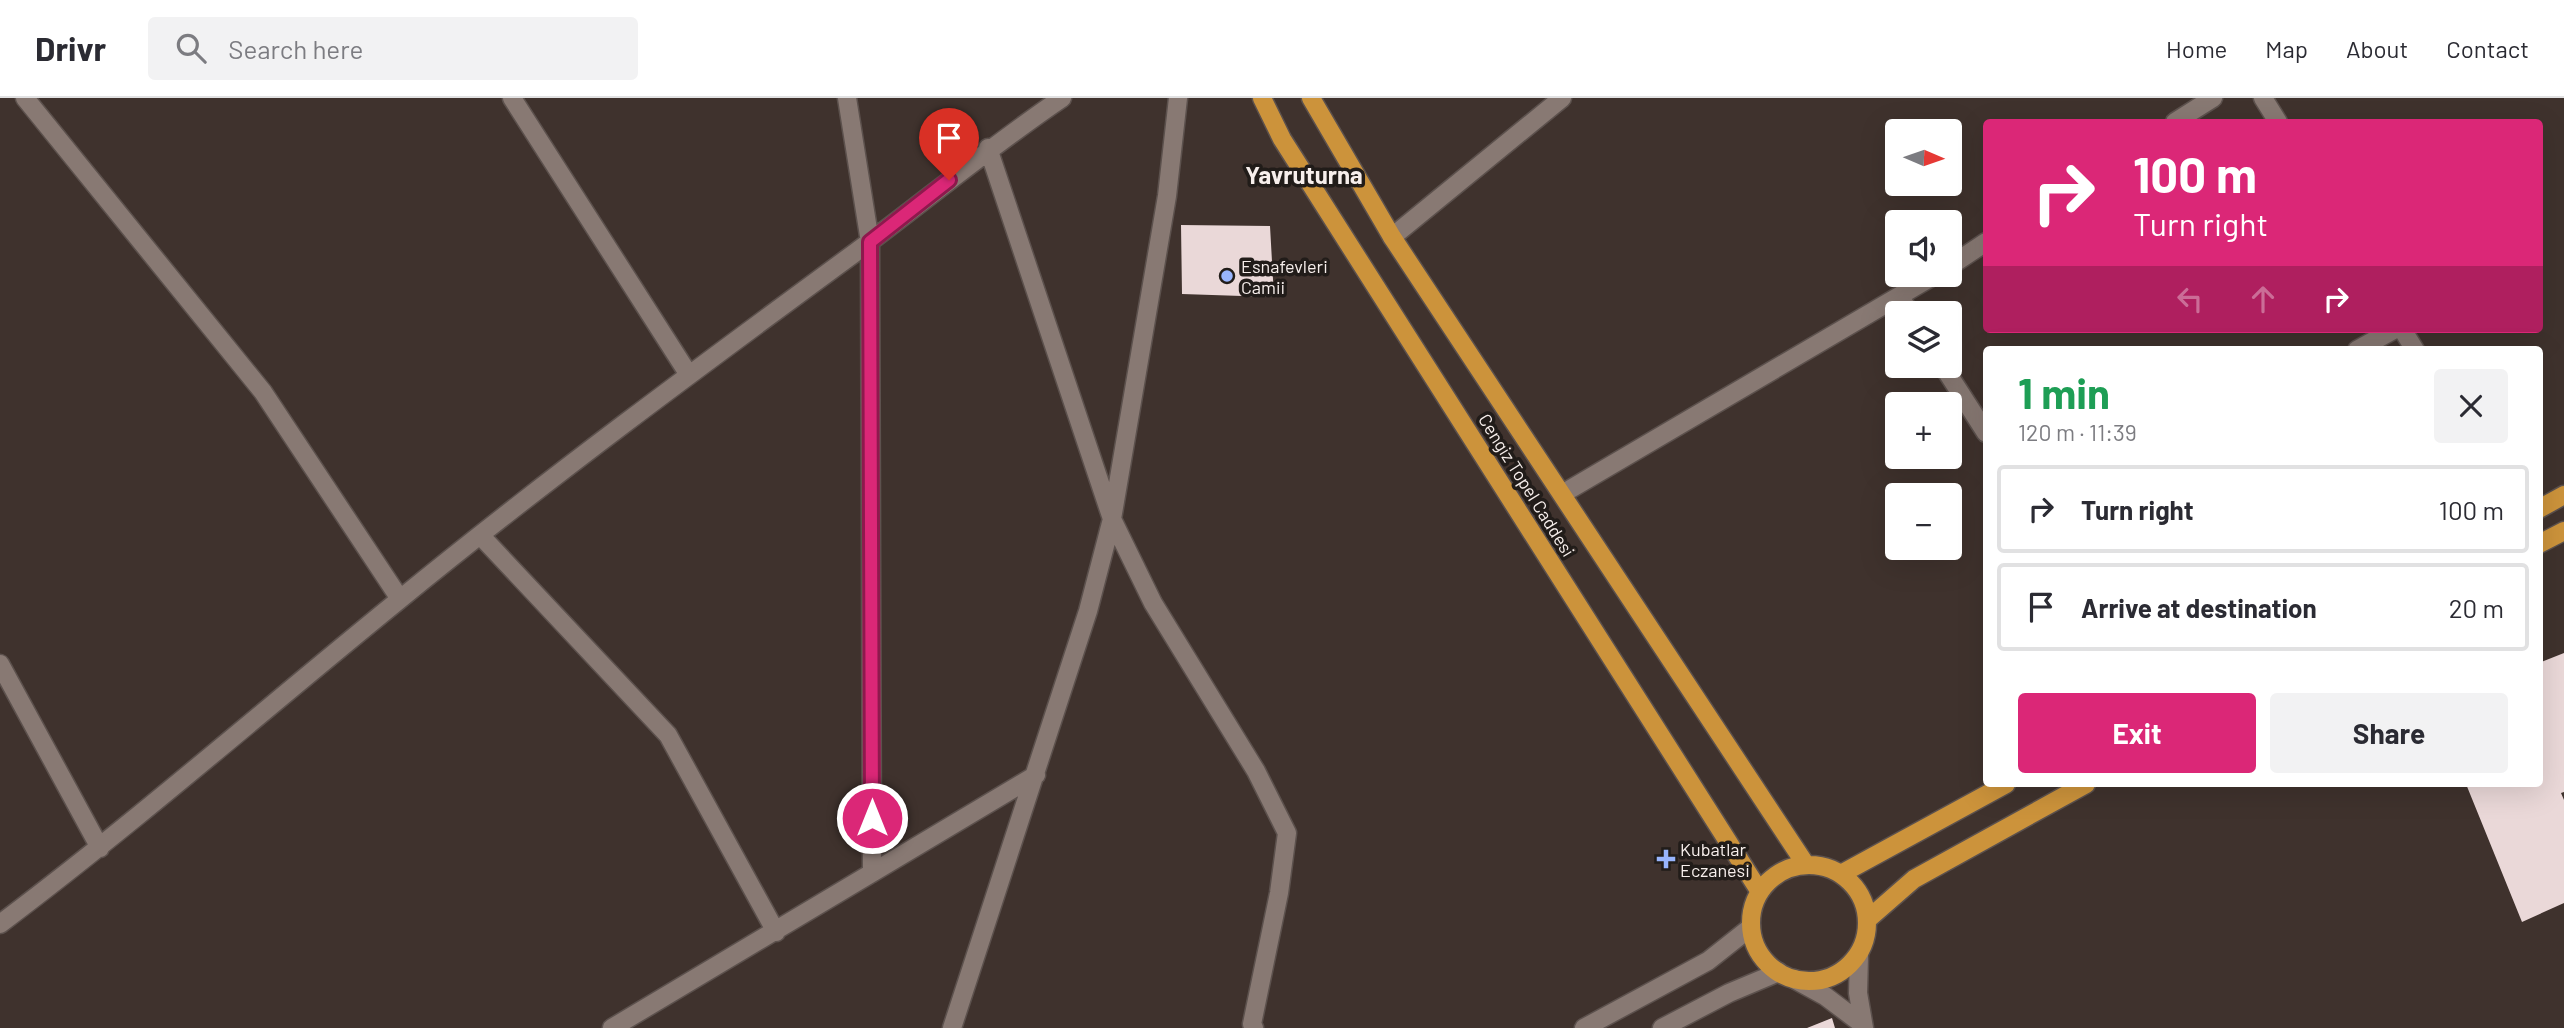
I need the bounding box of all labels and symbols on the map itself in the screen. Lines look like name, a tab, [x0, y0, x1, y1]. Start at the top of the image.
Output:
pin	[919, 108, 979, 180]
north arrow	[1885, 119, 1962, 196]
district label: Yavruturna	[1245, 160, 1363, 189]
place label: Esnafevleri Camii	[1241, 255, 1328, 298]
marker: Esnafevleri Camii	[1219, 268, 1235, 284]
street label: Cengiz Topel Caddesi	[1474, 409, 1580, 561]
position arrow	[835, 781, 909, 855]
place label: Kubatlar Eczanesi	[1680, 838, 1750, 881]
marker: Kubatlar Eczanesi	[1658, 851, 1674, 867]

